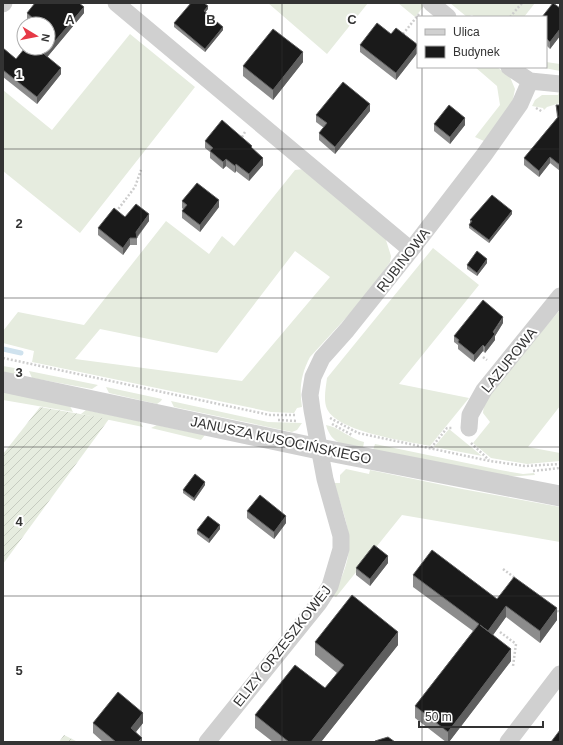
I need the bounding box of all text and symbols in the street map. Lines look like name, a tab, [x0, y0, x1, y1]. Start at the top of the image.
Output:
text: A	[65, 12, 75, 27]
text: B	[206, 12, 216, 27]
text: C	[347, 12, 357, 27]
north arrow	[16, 16, 56, 56]
legend	[417, 16, 547, 68]
text: Ulica	[453, 25, 480, 39]
text: N	[39, 33, 52, 43]
text: Budynek	[453, 45, 501, 59]
text: 1	[15, 67, 23, 82]
text: 2	[15, 216, 23, 231]
street label: RUBINOWA	[373, 224, 433, 295]
street label: LAZUROWA	[478, 324, 540, 396]
text: 3	[15, 365, 23, 380]
street label: JANUSZA KUSOCIŃSKIEGO	[189, 413, 373, 467]
text: 4	[15, 514, 23, 529]
street label: ELIZY ORZESZKOWEJ	[230, 582, 334, 710]
text: 5	[15, 663, 23, 678]
scale bar	[419, 703, 543, 729]
text: 50 m	[425, 710, 452, 724]

